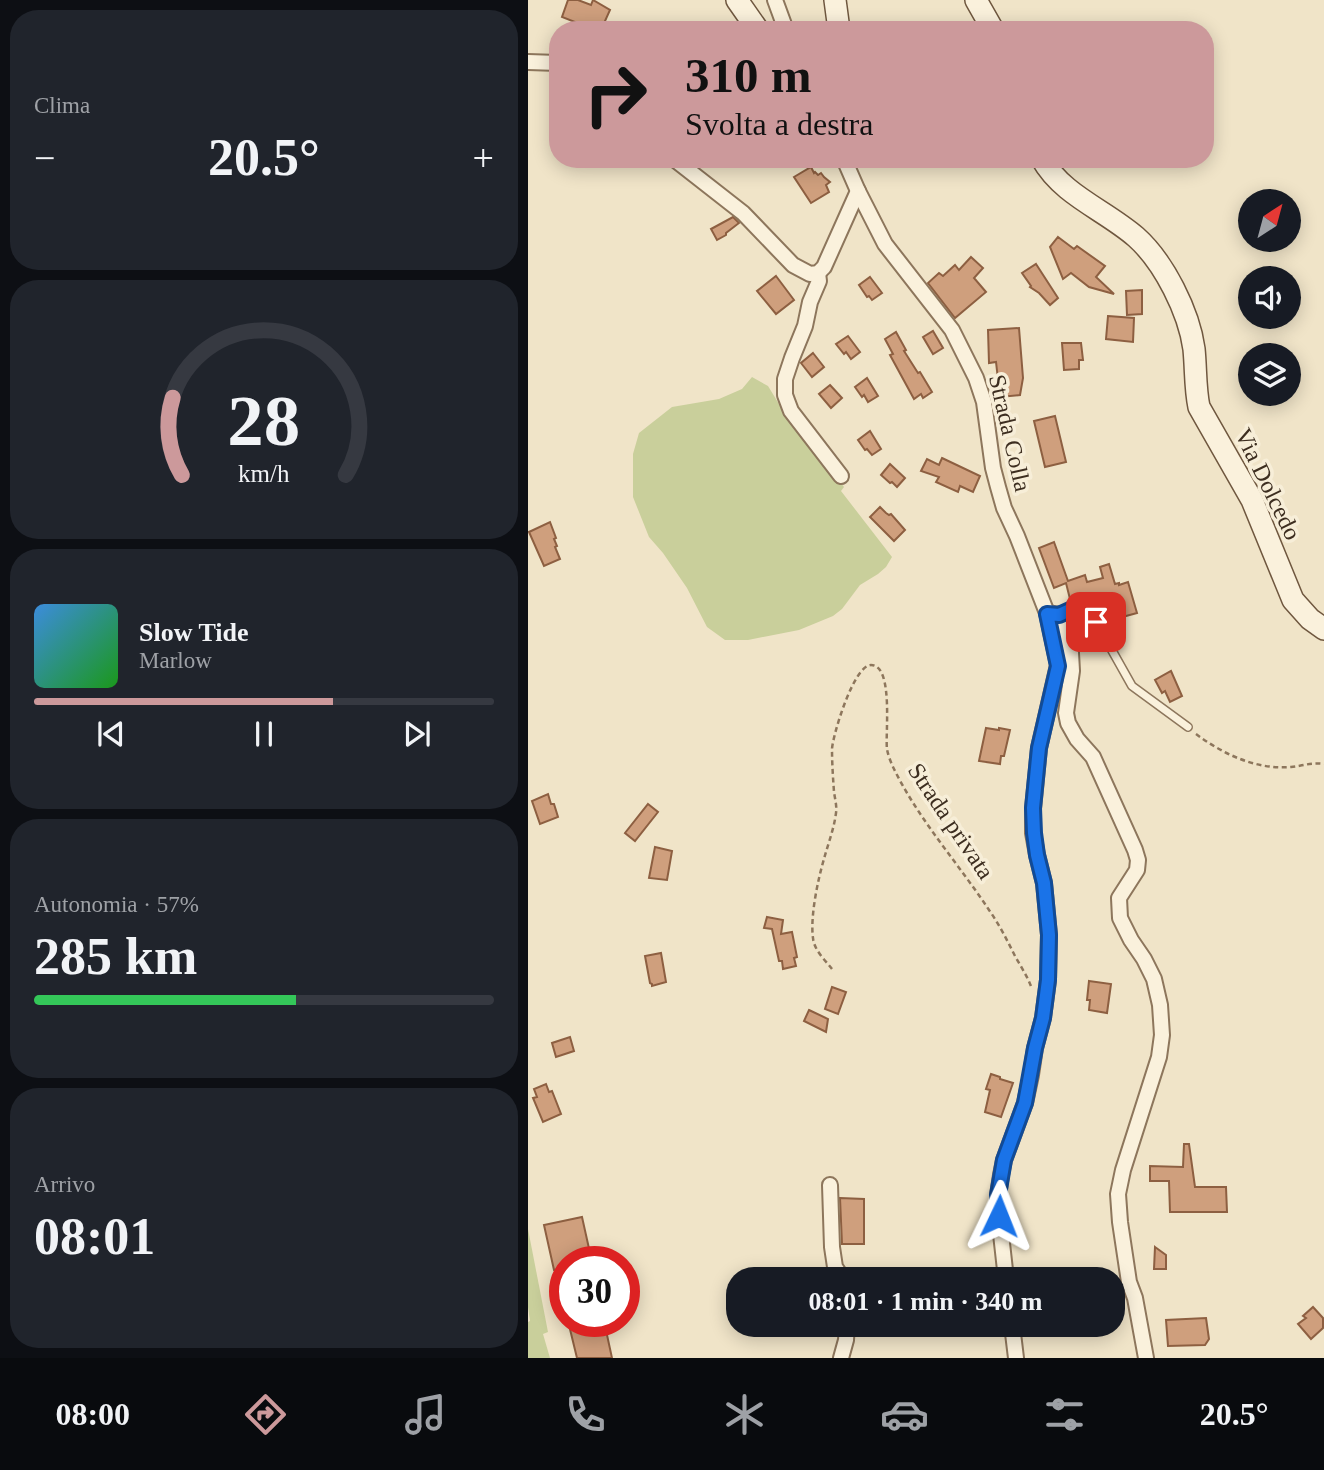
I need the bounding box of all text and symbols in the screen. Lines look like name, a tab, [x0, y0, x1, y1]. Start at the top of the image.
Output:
text: 310 m	[685, 48, 812, 103]
icon: right	[570, 49, 661, 140]
text: Clima	[34, 93, 90, 118]
text: Svolta a destra	[685, 106, 873, 142]
text: 20.5°	[208, 129, 320, 186]
text: −	[34, 137, 55, 179]
text: +	[473, 137, 494, 179]
north arrow	[1238, 189, 1302, 252]
map controls	[1238, 189, 1301, 406]
button: sound	[1238, 266, 1301, 329]
button: layers	[1238, 343, 1301, 406]
street label: Strada Colla	[984, 372, 1036, 494]
text: 28	[228, 381, 300, 462]
street label: Via Dolcedo	[1230, 424, 1306, 544]
text: km/h	[238, 460, 290, 487]
pin	[1066, 592, 1126, 652]
icon: arrive	[1077, 603, 1115, 641]
text: Slow Tide	[139, 618, 249, 647]
text: Marlow	[139, 648, 212, 673]
icon: previous	[92, 715, 130, 753]
icon: pause	[245, 715, 283, 753]
icon: next	[398, 715, 436, 753]
street label: Strada privata	[903, 758, 999, 884]
text: Autonomia · 57%	[34, 892, 199, 917]
text: 285 km	[34, 928, 197, 985]
text: Arrivo	[34, 1172, 95, 1197]
position arrow	[962, 1179, 1036, 1253]
text: 08:01	[34, 1208, 155, 1265]
speed limit sign: 30	[549, 1246, 640, 1337]
text: 08:01 · 1 min · 340 m	[809, 1287, 1043, 1316]
icon: directions	[241, 1390, 290, 1439]
icon: music	[401, 1390, 450, 1439]
icon: phone	[561, 1390, 610, 1439]
icon: climate	[720, 1390, 769, 1439]
icon: car	[880, 1390, 929, 1439]
icon: filters	[1040, 1390, 1089, 1439]
text: 08:00	[55, 1396, 130, 1432]
text: 20.5°	[1200, 1396, 1269, 1432]

